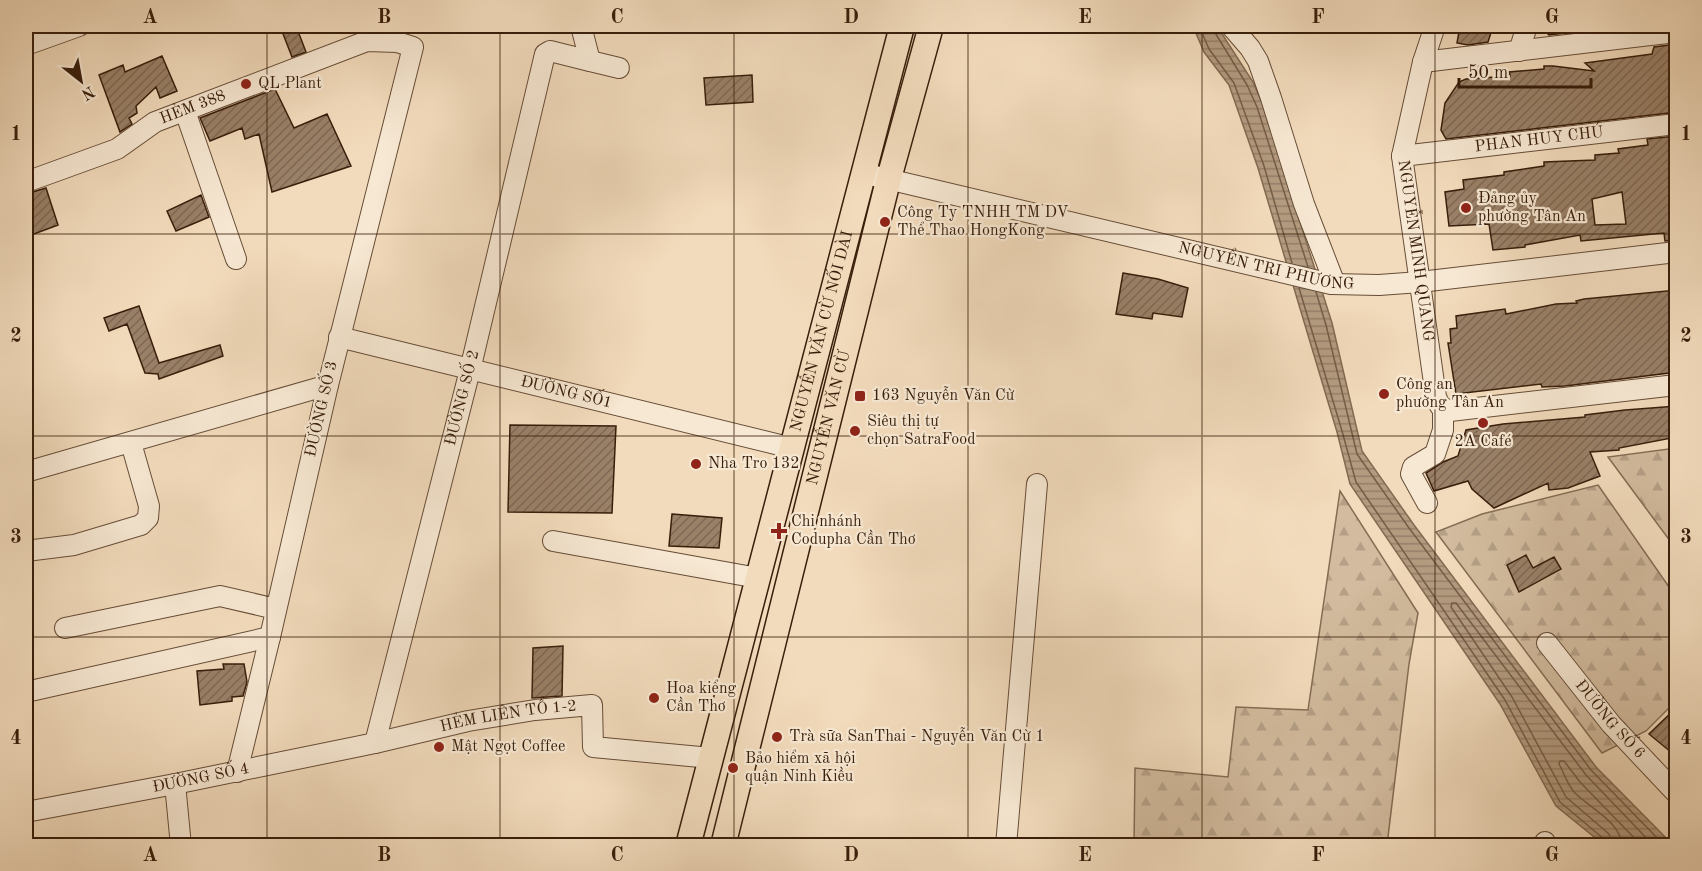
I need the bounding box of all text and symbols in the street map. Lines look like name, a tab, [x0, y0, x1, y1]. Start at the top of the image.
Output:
text: A	[142, 8, 158, 28]
text: B	[377, 8, 391, 28]
text: C	[610, 8, 624, 28]
text: D	[843, 8, 859, 28]
text: E	[1078, 8, 1092, 28]
text: F	[1311, 8, 1325, 28]
text: G	[1545, 8, 1559, 28]
north arrow	[51, 51, 111, 111]
scale bar	[1459, 51, 1591, 89]
text: 50 m	[1468, 64, 1508, 82]
place label: QL Plant	[258, 76, 322, 92]
marker: QL Plant	[239, 77, 253, 91]
text: N	[78, 82, 97, 103]
street label: HẺM 388	[158, 88, 228, 127]
street label: PHAN HUY CHÚ	[1474, 120, 1605, 155]
text: 1	[10, 125, 22, 145]
text: 1	[1680, 125, 1692, 145]
street label: NGUYỄN MINH QUANG	[1395, 159, 1436, 343]
place label: Đảng ủy phường Tân An	[1478, 191, 1586, 225]
marker: Đảng ủy phường Tân An	[1459, 201, 1473, 215]
place label: Công Ty TNHH TM DV Thể Thao HongKong	[897, 205, 1069, 239]
marker: Công Ty TNHH TM DV Thể Thao HongKong	[878, 215, 892, 229]
street label: NGUYỄN VĂN CỪ NỐI DÀI	[787, 229, 859, 433]
street label: NGUYỂN TRI PHƯƠNG	[1177, 240, 1355, 292]
text: 2	[10, 327, 22, 347]
text: 2	[1680, 327, 1692, 347]
street label: ĐƯỜNG SỐ 2	[443, 349, 482, 448]
street label: NGUYỄN VĂN CỪ	[803, 349, 855, 487]
street label: ĐƯỜNG SỐ 3	[297, 358, 341, 459]
street label: ĐƯỜNG SỐ1	[519, 374, 614, 412]
place label: Công an phường Tân An	[1396, 377, 1504, 411]
place label: 163 Nguyễn Văn Cừ	[872, 385, 1015, 404]
marker: Công an phường Tân An	[1377, 387, 1391, 401]
marker: 163 Nguyễn Văn Cừ	[853, 389, 867, 403]
place label: Siêu thị tự chọn SatraFood	[867, 414, 976, 448]
marker: 2A Café	[1476, 416, 1490, 430]
marker: Siêu thị tự chọn SatraFood	[848, 424, 862, 438]
place label: 2A Café	[1454, 434, 1512, 450]
place label: Nha Tro 132	[708, 456, 800, 472]
marker: Nha Tro 132	[689, 457, 703, 471]
place label: Chi nhánh Codupha Cần Thơ	[791, 514, 916, 548]
marker: Chi nhánh Codupha Cần Thơ	[772, 524, 786, 538]
text: 3	[10, 528, 22, 548]
text: 3	[1680, 528, 1692, 548]
street label: ĐƯỜNG SỐ 6	[1572, 677, 1648, 762]
place label: Hoa kiểng Cần Thơ	[666, 679, 737, 715]
marker: Hoa kiểng Cần Thơ	[647, 691, 661, 705]
street label: HẺM LIÊN TỔ 1-2	[439, 694, 577, 735]
place label: Trà sữa SanThai - Nguyễn Văn Cừ 1	[789, 726, 1045, 745]
text: 4	[10, 729, 22, 749]
text: 4	[1680, 729, 1692, 749]
marker: Trà sữa SanThai - Nguyễn Văn Cừ 1	[770, 730, 784, 744]
place label: Mật Ngọt Coffee	[451, 739, 565, 755]
marker: Mật Ngọt Coffee	[432, 740, 446, 754]
place label: Bảo hiểm xã hội quận Ninh Kiều	[745, 749, 856, 785]
street label: ĐƯỜNG SỐ 4	[151, 758, 251, 796]
marker: Bảo hiểm xã hội quận Ninh Kiều	[726, 761, 740, 775]
text: A	[142, 846, 158, 866]
text: B	[377, 846, 391, 866]
text: C	[610, 846, 624, 866]
text: D	[843, 846, 859, 866]
text: E	[1078, 846, 1092, 866]
text: F	[1311, 846, 1325, 866]
text: G	[1545, 846, 1559, 866]

